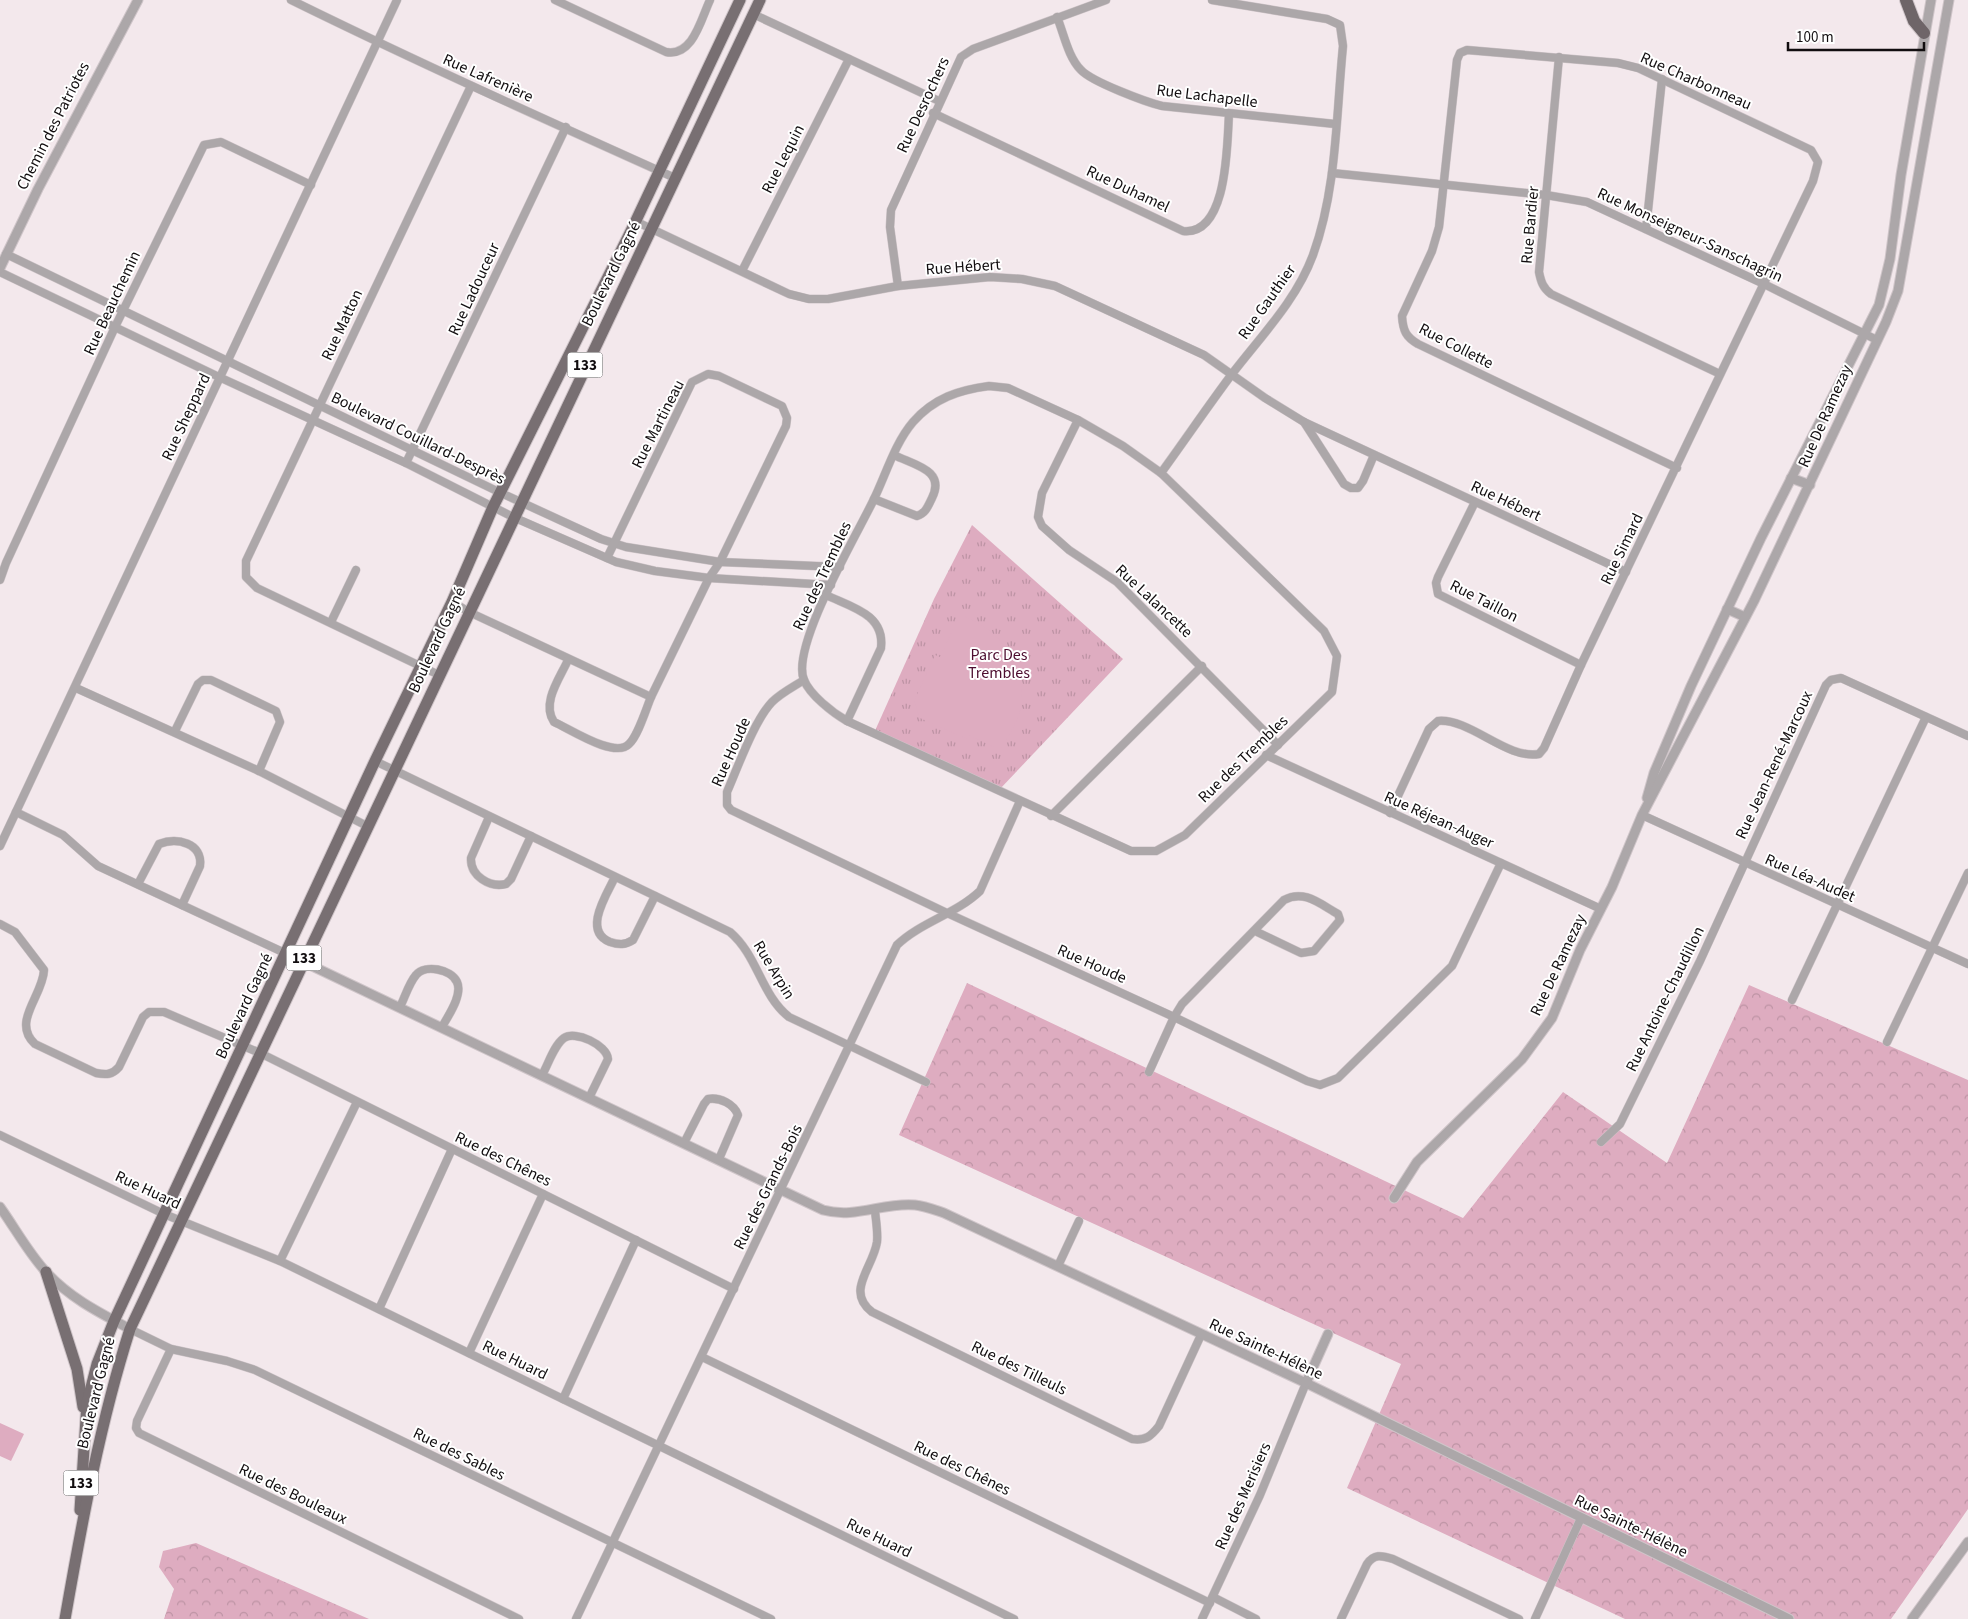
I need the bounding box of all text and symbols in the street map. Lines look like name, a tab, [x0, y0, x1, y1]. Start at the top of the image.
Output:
scale bar	[1788, 20, 1924, 52]
text: 100 m	[1796, 27, 1834, 48]
street label: Rue Charbonneau	[1637, 47, 1755, 115]
street label: Rue Lafrenière	[439, 48, 537, 108]
street label: Rue Desrochers	[891, 53, 955, 157]
street label: Chemin des Patriotes	[11, 58, 95, 194]
street label: Rue Lachapelle	[1155, 79, 1259, 113]
street label: Rue Lequin	[756, 121, 810, 197]
street label: Rue Duhamel	[1083, 160, 1173, 218]
street label: Rue Monseigneur-Sanschagrin	[1594, 182, 1786, 288]
street label: Rue Bardier	[1516, 185, 1544, 265]
street label: Boulevard Gagné	[576, 218, 646, 330]
street label: Rue Ladouceur	[443, 239, 505, 339]
street label: Rue Beauchemin	[78, 247, 146, 359]
street label: Rue Hébert	[925, 253, 1002, 281]
street label: Rue Gauthier	[1233, 260, 1301, 344]
street label: Rue Matton	[316, 286, 368, 364]
street label: Rue Collette	[1415, 318, 1497, 374]
road number: 133	[568, 352, 602, 378]
street label: Rue De Ramezay	[1793, 361, 1858, 471]
street label: Rue Sheppard	[156, 370, 216, 464]
street label: Rue Martineau	[626, 376, 690, 472]
street label: Boulevard Couillard-Desprès	[327, 386, 509, 490]
street label: Rue Hébert	[1467, 475, 1545, 527]
street label: Rue Simard	[1595, 510, 1649, 588]
street label: Rue des Trembles	[787, 518, 857, 634]
street label: Rue Lalancette	[1110, 559, 1198, 643]
street label: Rue Taillon	[1446, 574, 1522, 628]
street label: Boulevard Gagné	[403, 584, 471, 696]
park label: Parc Des Trembles	[968, 644, 1030, 684]
street label: Rue Jean-René-Marcoux	[1730, 687, 1818, 843]
street label: Rue des Trembles	[1193, 710, 1293, 808]
street label: Rue Houde	[706, 714, 756, 790]
street label: Rue Réjean-Auger	[1381, 786, 1498, 854]
street label: Rue Léa-Audet	[1761, 848, 1859, 908]
street label: Rue De Ramezay	[1525, 910, 1591, 1020]
street label: Rue Antoine-Chaudillon	[1620, 923, 1710, 1075]
street label: Rue Arpin	[748, 937, 800, 1003]
street label: Rue Houde	[1054, 939, 1130, 989]
road number: 133	[286, 946, 322, 970]
street label: Boulevard Gagné	[210, 950, 278, 1062]
street label: Rue des Grands-Bois	[728, 1120, 808, 1253]
street label: Rue des Chênes	[451, 1126, 555, 1192]
street label: Rue Huard	[111, 1165, 185, 1215]
street label: Rue Sainte-Hélène	[1205, 1313, 1327, 1385]
street label: Boulevard Gagné	[72, 1335, 121, 1451]
street label: Rue Huard	[479, 1335, 551, 1385]
street label: Rue des Tilleuls	[968, 1335, 1071, 1401]
street label: Rue des Sables	[409, 1422, 509, 1486]
street label: Rue des Chênes	[910, 1435, 1014, 1501]
street label: Rue des Merisiers	[1209, 1439, 1277, 1553]
street label: Rue des Bouleaux	[235, 1458, 351, 1530]
road number: 133	[64, 1470, 98, 1496]
street label: Rue Sainte-Hélène	[1571, 1489, 1691, 1563]
street label: Rue Huard	[843, 1513, 915, 1563]

